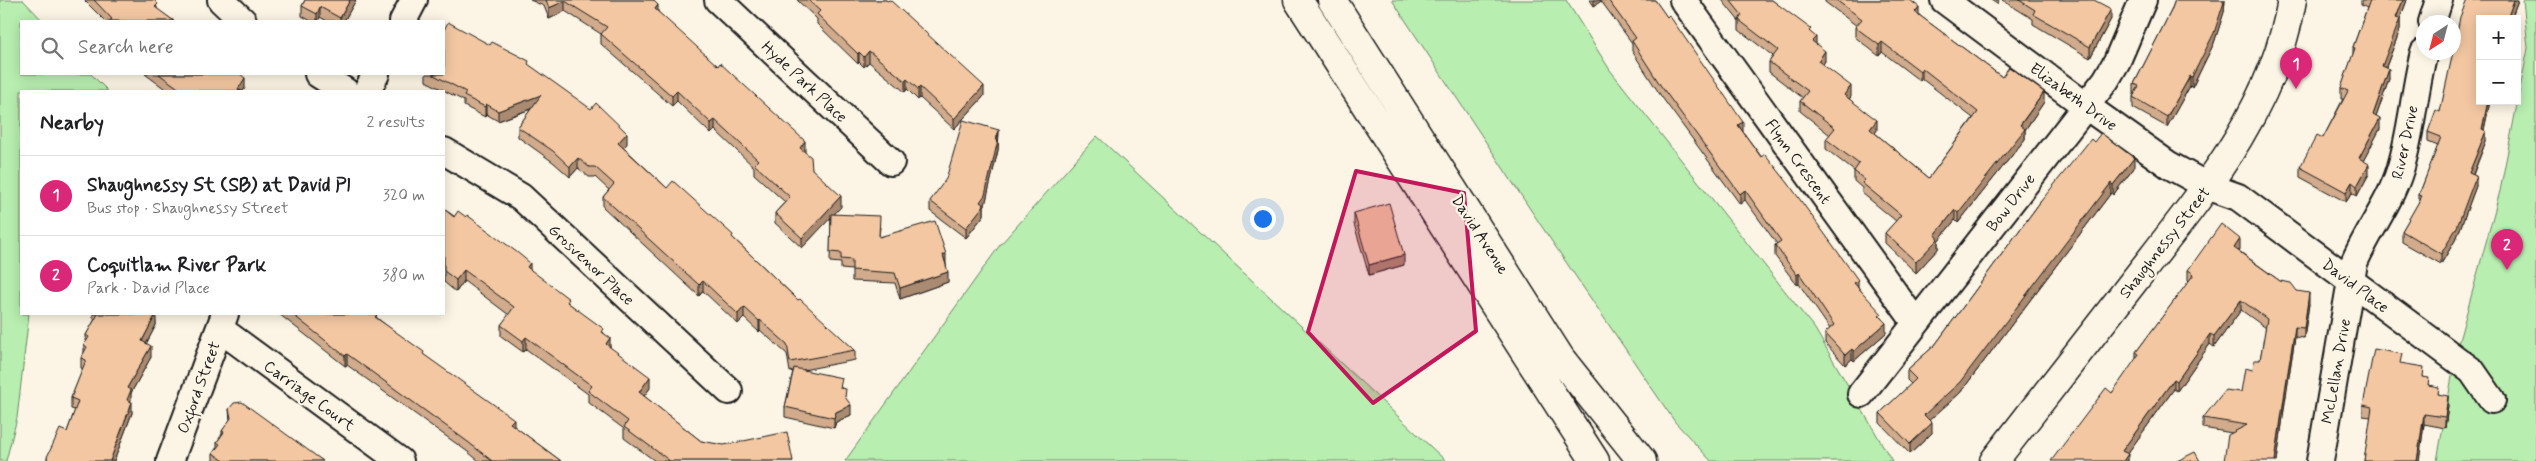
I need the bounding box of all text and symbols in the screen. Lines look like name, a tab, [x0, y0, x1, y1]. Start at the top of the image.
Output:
north arrow	[2416, 15, 2461, 60]
map controls	[2476, 15, 2521, 105]
button: +	[2476, 15, 2521, 60]
search box	[20, 20, 445, 75]
icon: search	[38, 34, 66, 62]
text: Search here	[78, 35, 174, 60]
street label: Hyde Park Place	[756, 37, 852, 127]
pin: 1	[2280, 48, 2312, 89]
street label: Elizabeth Drive	[2025, 58, 2121, 136]
button: −	[2476, 60, 2521, 105]
street label: River Drive	[2387, 103, 2424, 181]
text: Nearby	[40, 109, 104, 137]
text: 2 results	[367, 112, 425, 133]
street label: Flynn Crescent	[1760, 115, 1836, 209]
street label: Bow Drive	[1982, 170, 2040, 236]
text: Shaughnessy St (SB) at David Pl	[87, 173, 350, 198]
street label: Shaughnessy Street	[2115, 182, 2216, 304]
text: 1	[52, 185, 60, 206]
text: 320 m	[383, 185, 425, 206]
street label: David Avenue	[1446, 191, 1514, 279]
text: Bus stop · Shaughnessy Street	[87, 198, 288, 219]
your location	[1250, 206, 1276, 232]
street label: Grosvenor Place	[543, 220, 639, 310]
pin: 2	[2491, 229, 2523, 270]
text: Coquitlam River Park	[87, 253, 266, 278]
street label: David Place	[2317, 254, 2393, 318]
text: 2	[52, 265, 60, 286]
text: 380 m	[382, 265, 425, 286]
text: Park · David Place	[87, 278, 210, 299]
street label: McLellan Drive	[2317, 317, 2356, 426]
street label: Oxford Street	[173, 338, 228, 437]
street label: Carriage Court	[259, 356, 360, 437]

